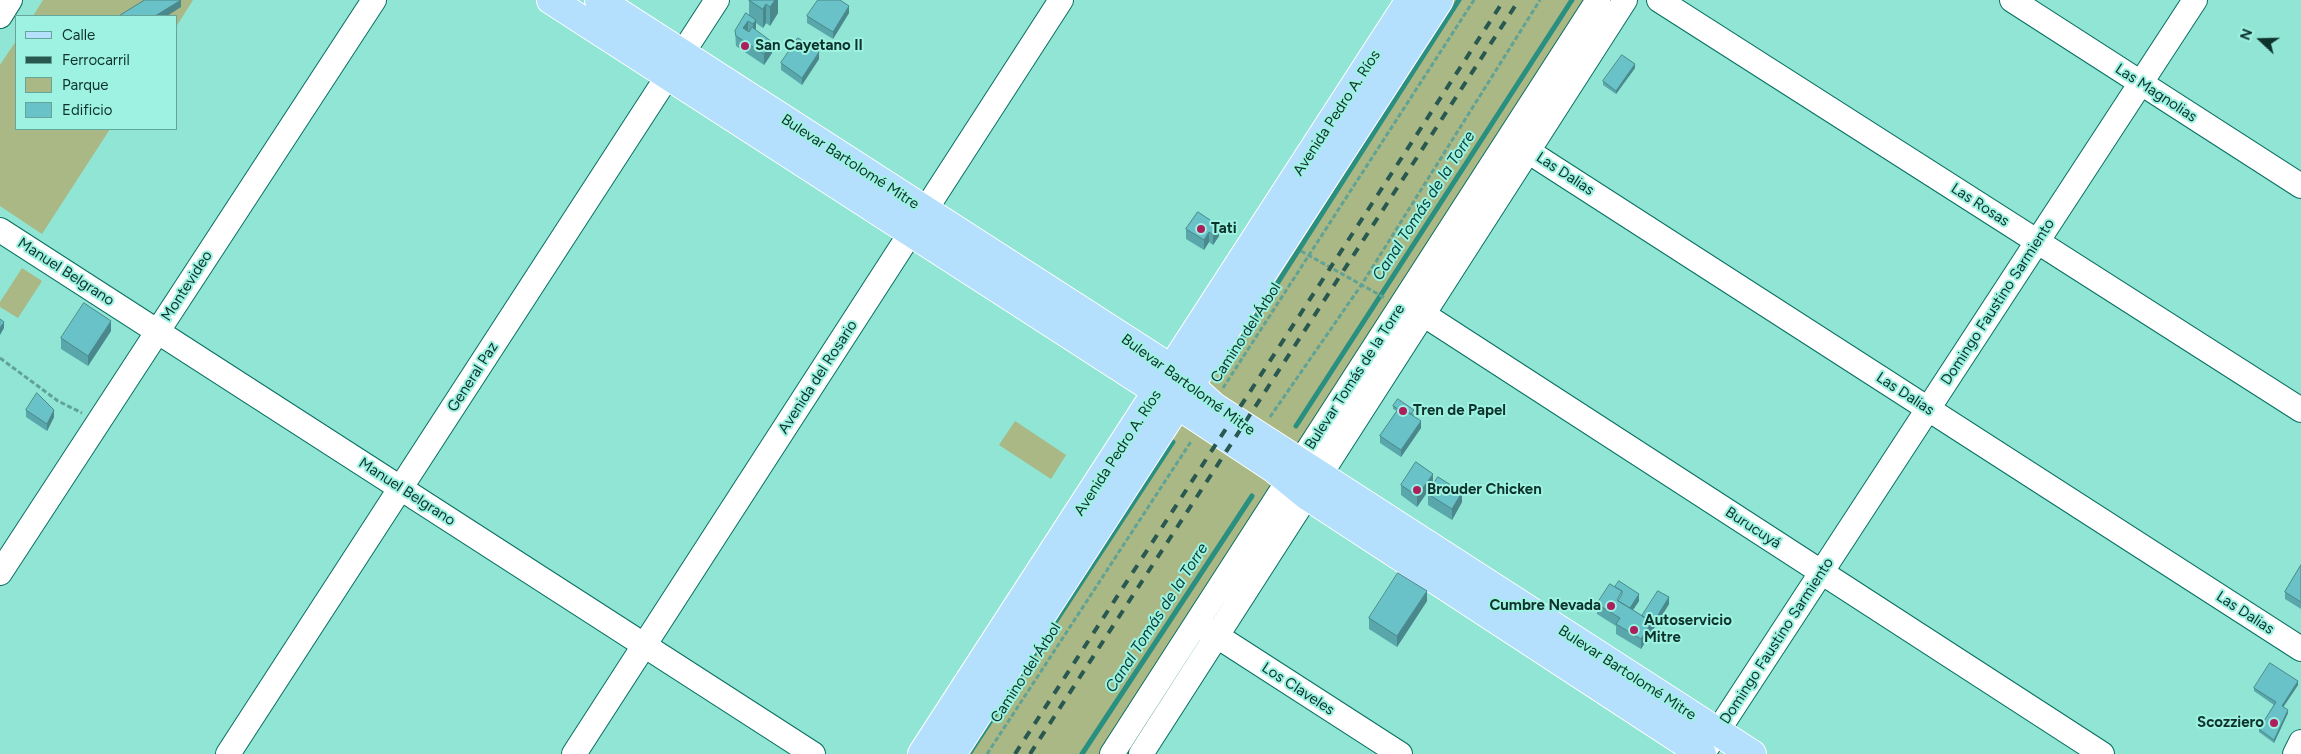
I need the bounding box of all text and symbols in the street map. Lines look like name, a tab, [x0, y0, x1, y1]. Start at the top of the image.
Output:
legend	[15, 15, 178, 130]
north arrow	[2236, 15, 2286, 65]
text: Calle	[62, 26, 95, 44]
text: N	[2237, 26, 2256, 43]
place label: San Cayetano II	[755, 37, 863, 55]
marker: San Cayetano II	[739, 40, 751, 52]
street label: Avenida Pedro A. Ríos	[1290, 47, 1384, 179]
text: Ferrocarril	[62, 51, 130, 69]
street label: Las Magnolias	[2112, 60, 2200, 126]
text: Parque	[62, 76, 109, 94]
text: Edificio	[62, 101, 112, 119]
street label: Bulevar Bartolomé Mitre	[778, 111, 922, 213]
water label: Canal Tomás de la Torre	[1369, 128, 1479, 284]
street label: Las Dalias	[1533, 149, 1597, 199]
street label: Las Rosas	[1947, 180, 2013, 230]
street label: Domingo Faustino Sarmiento	[1937, 215, 2059, 389]
place label: Tati	[1211, 220, 1237, 238]
marker: Tati	[1195, 223, 1207, 235]
street label: Manuel Belgrano	[14, 234, 118, 310]
street label: Montevideo	[158, 247, 216, 325]
street label: Camino del Árbol	[1207, 280, 1285, 386]
street label: Bulevar Tomás de la Torre	[1301, 301, 1409, 453]
street label: Avenida del Rosario	[775, 317, 861, 437]
street label: Bulevar Bartolomé Mitre	[1118, 330, 1258, 440]
street label: General Paz	[444, 339, 502, 415]
street label: Las Dalias	[1873, 369, 1937, 419]
street label: Avenida Pedro A. Ríos	[1071, 387, 1165, 519]
place label: Tren de Papel	[1413, 402, 1506, 420]
marker: Tren de Papel	[1397, 405, 1409, 417]
street label: Manuel Belgrano	[355, 454, 459, 530]
place label: Brouder Chicken	[1427, 481, 1542, 499]
marker: Brouder Chicken	[1411, 484, 1423, 496]
street label: Burucuyá	[1722, 503, 1784, 553]
water label: Canal Tomás de la Torre	[1102, 540, 1212, 696]
street label: Domingo Faustino Sarmiento	[1716, 554, 1838, 728]
street label: Las Dalias	[2213, 588, 2277, 638]
place label: Cumbre Nevada	[1489, 597, 1601, 615]
marker: Cumbre Nevada	[1605, 600, 1617, 612]
place label: Autoservicio Mitre	[1644, 612, 1732, 647]
street label: Camino del Árbol	[987, 620, 1065, 726]
street label: Bulevar Bartolomé Mitre	[1555, 622, 1699, 724]
marker: Autoservicio Mitre	[1628, 624, 1640, 636]
street label: Los Claveles	[1258, 659, 1338, 719]
place label: Scozziero	[2197, 714, 2264, 732]
marker: Scozziero	[2268, 717, 2280, 729]

